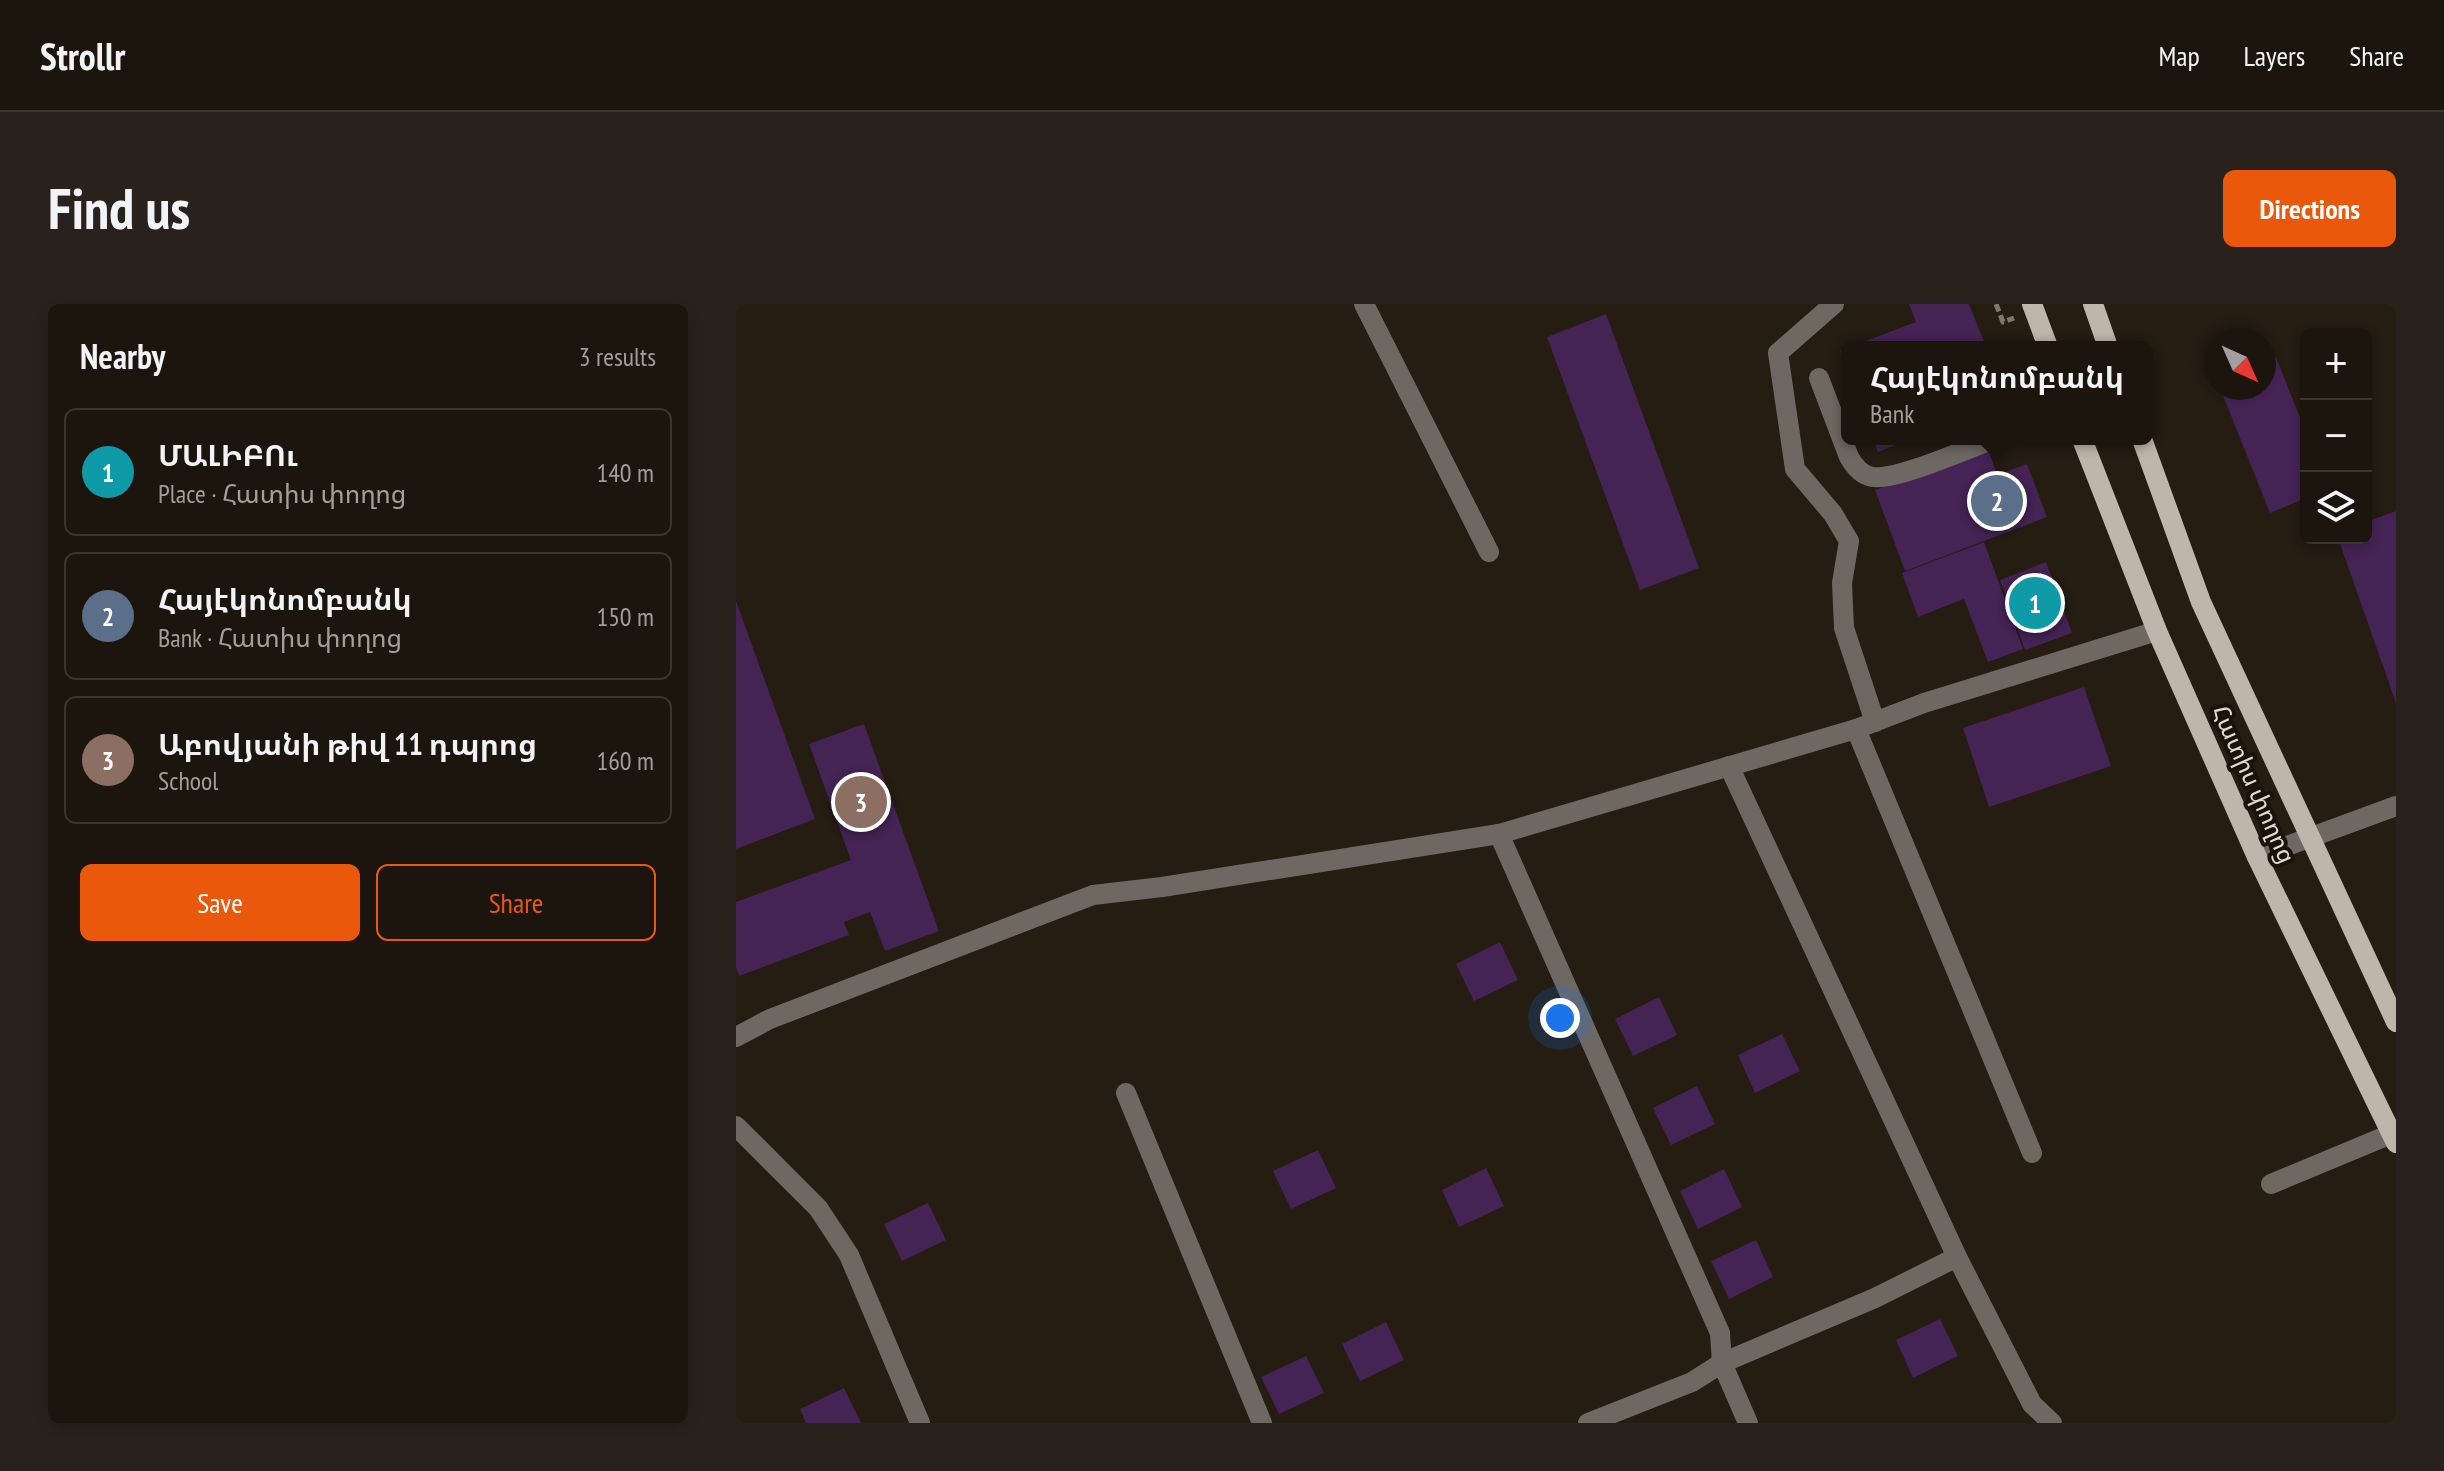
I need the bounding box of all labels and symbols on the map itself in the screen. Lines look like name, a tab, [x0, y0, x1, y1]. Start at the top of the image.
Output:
north arrow	[2204, 328, 2276, 400]
pin: 2	[1971, 471, 2023, 531]
pin: 1	[2009, 573, 2061, 633]
street label: Հատիս փողոց	[2205, 700, 2303, 868]
pin: 3	[835, 772, 887, 832]
your location	[1540, 998, 1580, 1038]

